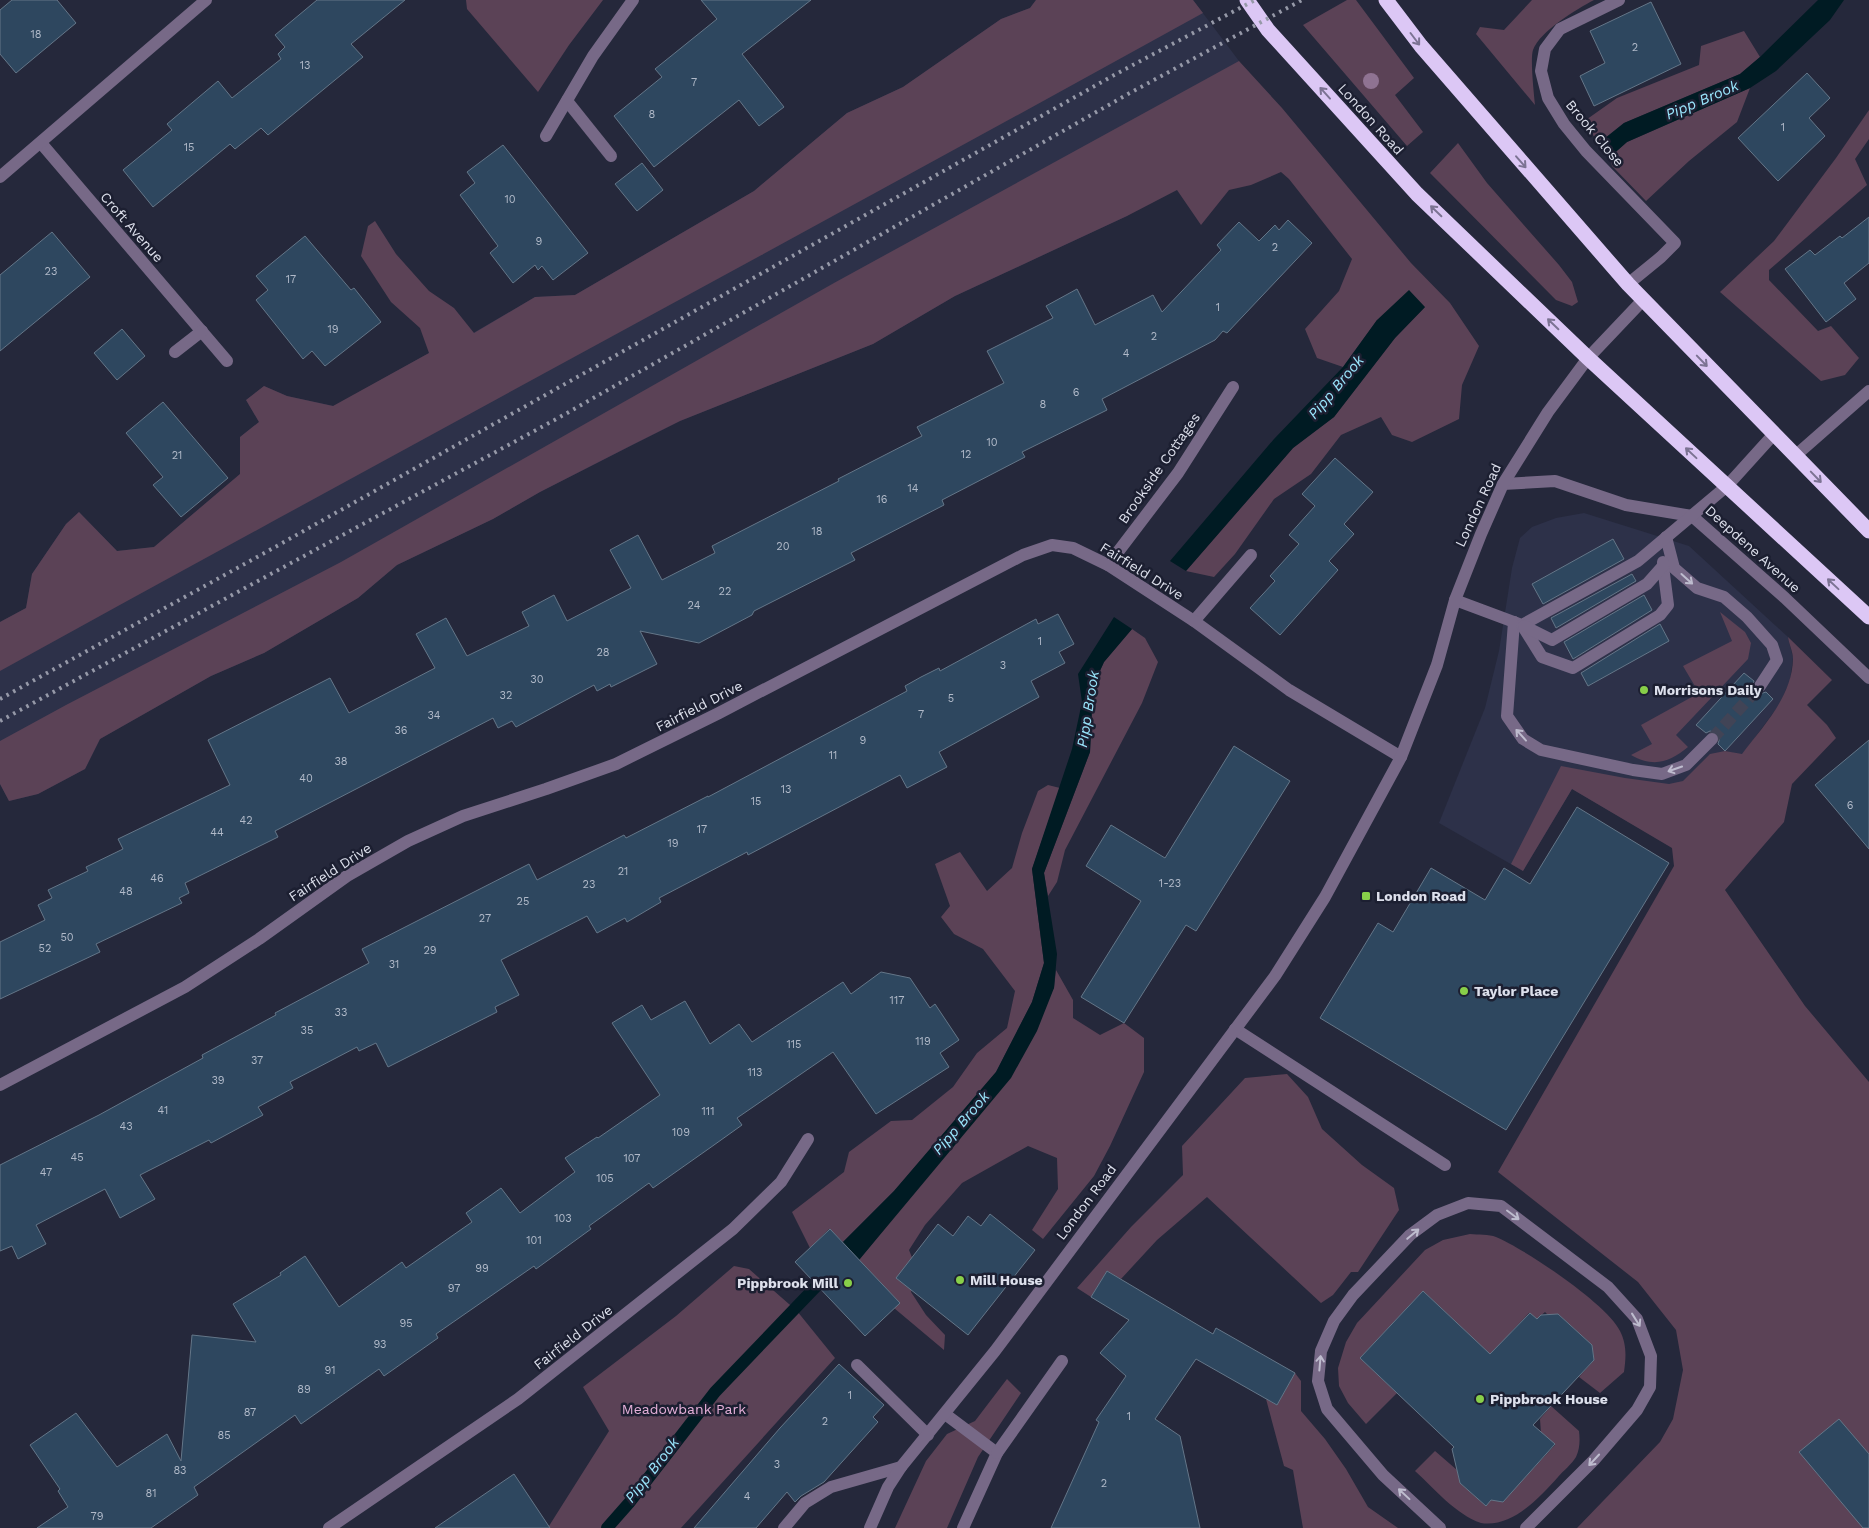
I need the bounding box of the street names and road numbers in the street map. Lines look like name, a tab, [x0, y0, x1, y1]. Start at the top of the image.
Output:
street label: London Road	[1335, 80, 1407, 158]
street label: Brook Close	[1563, 97, 1627, 169]
street label: Croft Avenue	[97, 189, 167, 265]
street label: Brookside Cottages	[1115, 410, 1203, 526]
street label: London Road	[1452, 461, 1504, 549]
street label: Deepdene Avenue	[1702, 502, 1804, 596]
street label: Fairfield Drive	[1097, 539, 1187, 603]
street label: Fairfield Drive	[653, 677, 745, 735]
street label: Fairfield Drive	[286, 839, 374, 905]
street label: London Road	[1053, 1161, 1119, 1243]
street label: Fairfield Drive	[531, 1301, 615, 1373]

